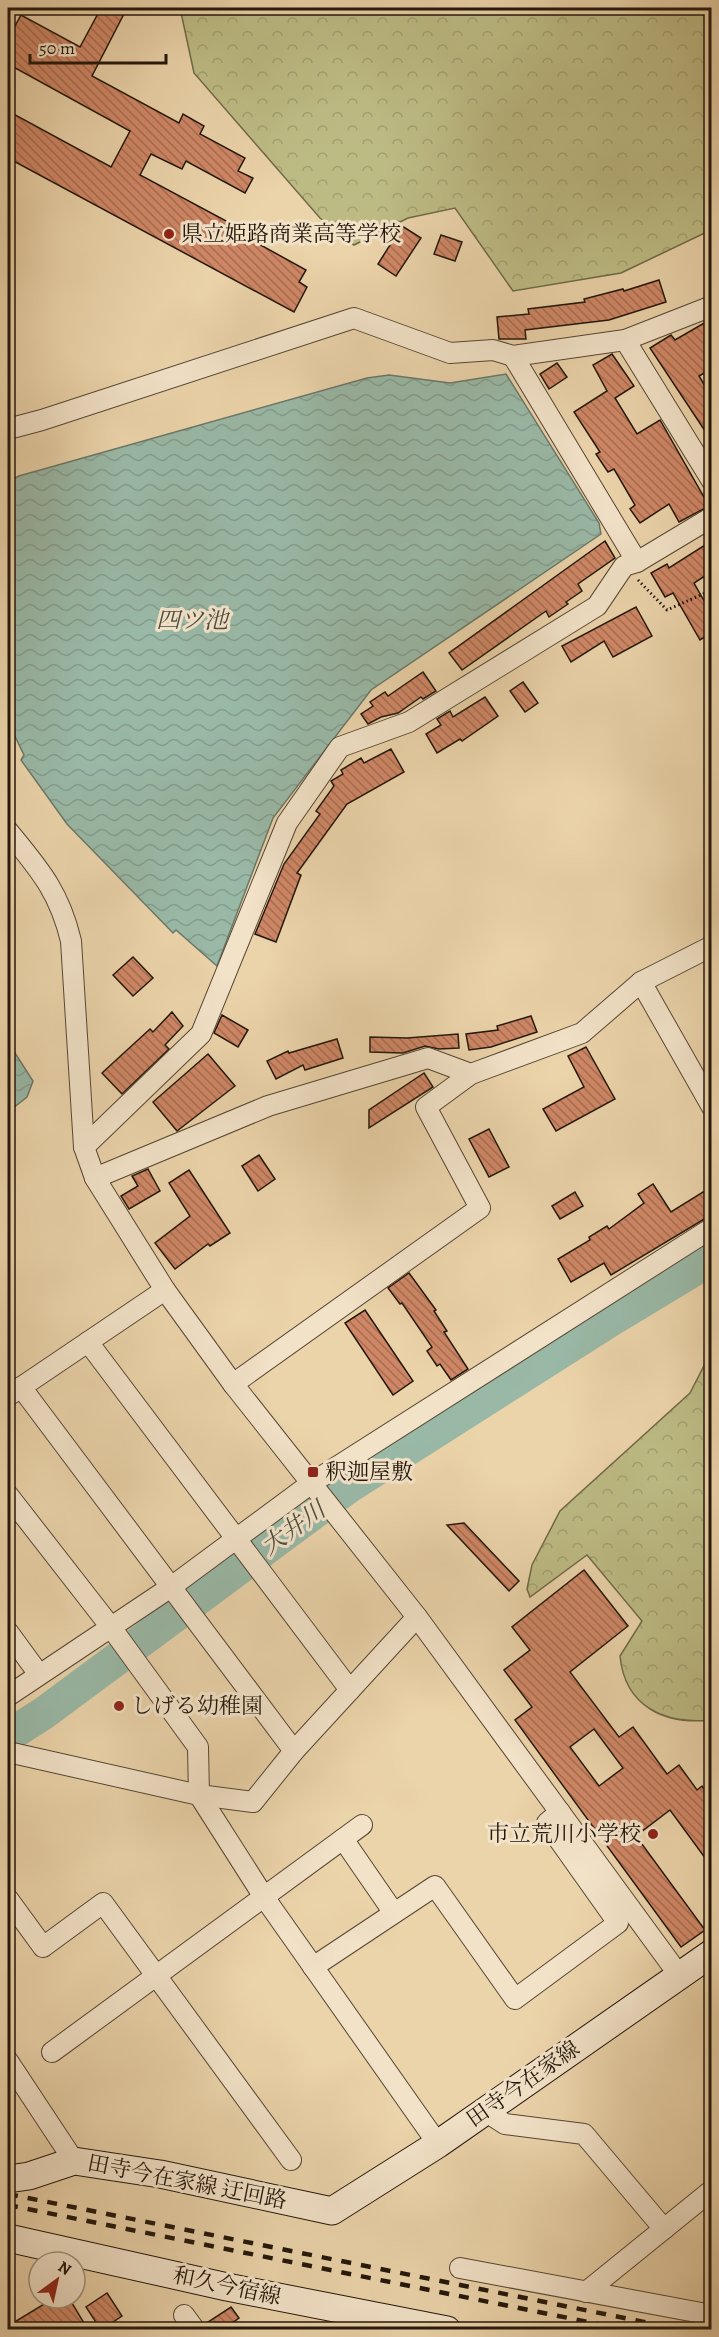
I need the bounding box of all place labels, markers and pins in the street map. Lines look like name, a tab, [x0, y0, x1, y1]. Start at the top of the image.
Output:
place label: 県立姫路商業高等学校	[181, 219, 401, 249]
marker: 県立姫路商業高等学校	[162, 227, 176, 241]
place label: 釈迦屋敷	[325, 1457, 413, 1487]
marker: 釈迦屋敷	[306, 1465, 320, 1479]
place label: しげる幼稚園	[131, 1691, 263, 1721]
marker: しげる幼稚園	[112, 1699, 126, 1713]
place label: 市立荒川小学校	[487, 1819, 641, 1849]
marker: 市立荒川小学校	[646, 1827, 660, 1841]

